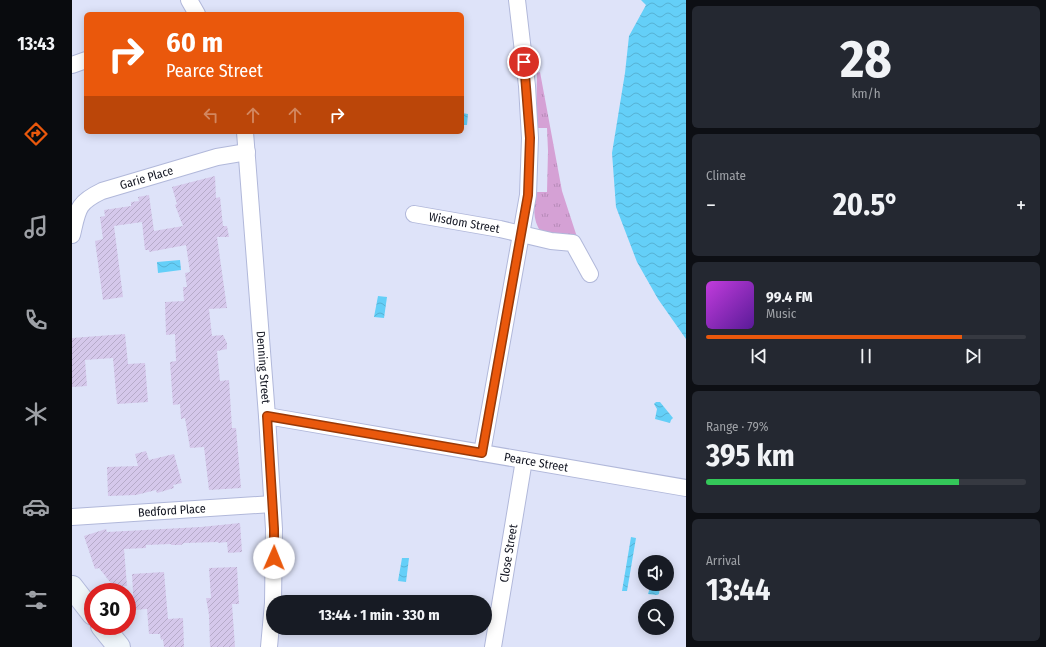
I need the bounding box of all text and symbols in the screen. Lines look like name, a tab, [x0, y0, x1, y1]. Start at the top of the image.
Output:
text: 60 m	[166, 26, 223, 59]
icon: right	[100, 28, 152, 80]
text: 28	[840, 28, 892, 91]
text: 13:43	[17, 33, 55, 55]
pin	[507, 45, 541, 79]
icon: arrive	[513, 51, 535, 73]
text: Pearce Street	[166, 60, 263, 82]
text: km/h	[852, 86, 881, 101]
icon: left	[200, 104, 222, 126]
icon: ahead	[242, 104, 264, 126]
icon: ahead	[284, 104, 306, 126]
icon: right	[326, 104, 348, 126]
icon: directions	[22, 120, 50, 148]
street label: Garie Place	[118, 163, 175, 192]
text: Climate	[706, 168, 746, 183]
text: 20.5°	[833, 187, 899, 223]
text: −	[706, 192, 716, 219]
text: +	[1016, 192, 1026, 219]
street label: Wisdom Street	[428, 210, 501, 236]
icon: music	[22, 213, 50, 241]
text: 99.4 FM	[766, 288, 812, 306]
icon: phone	[22, 306, 50, 334]
text: Music	[766, 306, 796, 321]
street label: Denning Street	[253, 330, 273, 404]
icon: previous	[748, 345, 770, 367]
icon: pause	[855, 345, 877, 367]
icon: next	[962, 345, 984, 367]
icon: climate	[22, 400, 50, 428]
text: Range · 79%	[706, 419, 768, 434]
text: 395 km	[706, 438, 795, 474]
street label: Pearce Street	[503, 450, 569, 475]
icon: car	[22, 493, 50, 521]
street label: Bedford Place	[137, 501, 206, 520]
street label: Close Street	[497, 523, 520, 583]
position arrow	[253, 537, 295, 579]
text: Arrival	[706, 553, 740, 568]
map controls	[638, 555, 674, 635]
button: sound	[638, 555, 674, 591]
text: 13:44	[706, 572, 770, 608]
speed limit sign: 30	[84, 583, 136, 635]
icon: filters	[22, 586, 50, 614]
button: search	[638, 599, 674, 635]
text: 13:44 · 1 min · 330 m	[318, 606, 440, 624]

